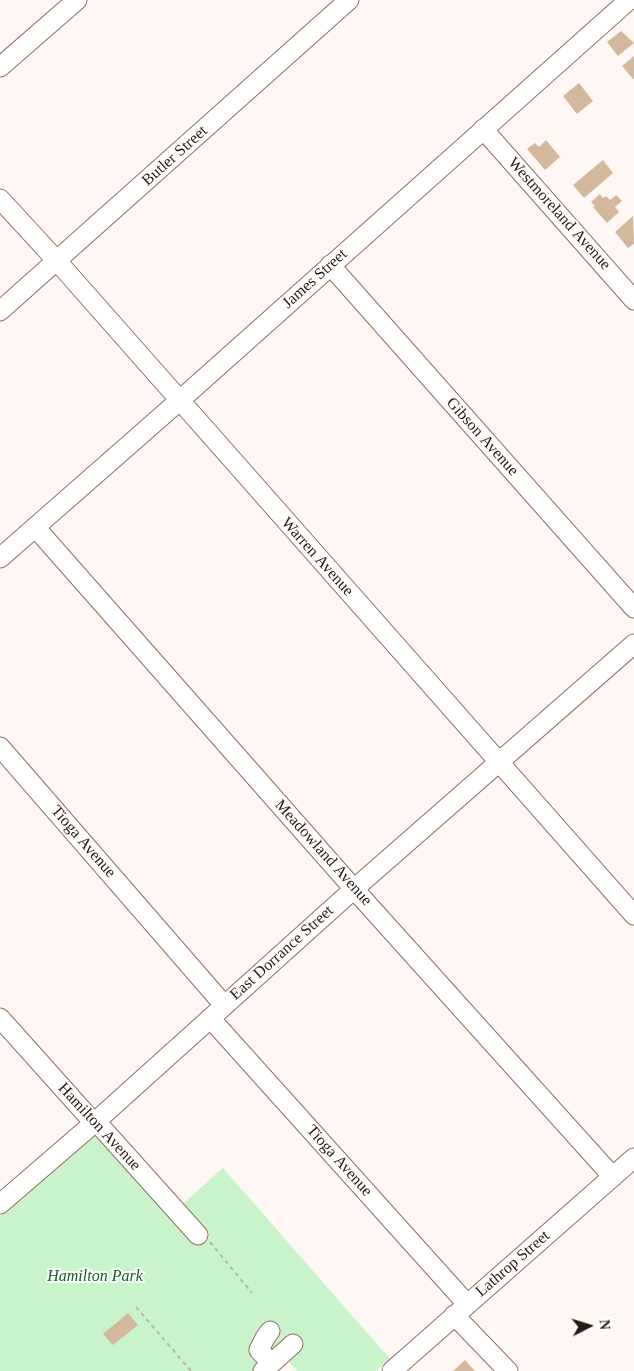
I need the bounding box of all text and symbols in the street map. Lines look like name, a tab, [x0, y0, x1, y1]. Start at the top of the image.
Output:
street label: Butler Street	[138, 122, 212, 190]
street label: Westmoreland Avenue	[503, 154, 615, 274]
street label: James Street	[279, 245, 351, 313]
street label: Gibson Avenue	[442, 394, 522, 480]
street label: Warren Avenue	[277, 514, 357, 600]
street label: Meadowland Avenue	[270, 796, 376, 910]
street label: Tioga Avenue	[46, 802, 120, 882]
street label: East Dorrance Street	[226, 902, 338, 1004]
street label: Hamilton Avenue	[53, 1079, 145, 1175]
street label: Tioga Avenue	[302, 1121, 376, 1201]
street label: Lathrop Street	[472, 1227, 554, 1301]
park label: Hamilton Park	[47, 1267, 143, 1287]
north arrow	[564, 1301, 614, 1351]
text: N	[597, 1319, 612, 1330]

